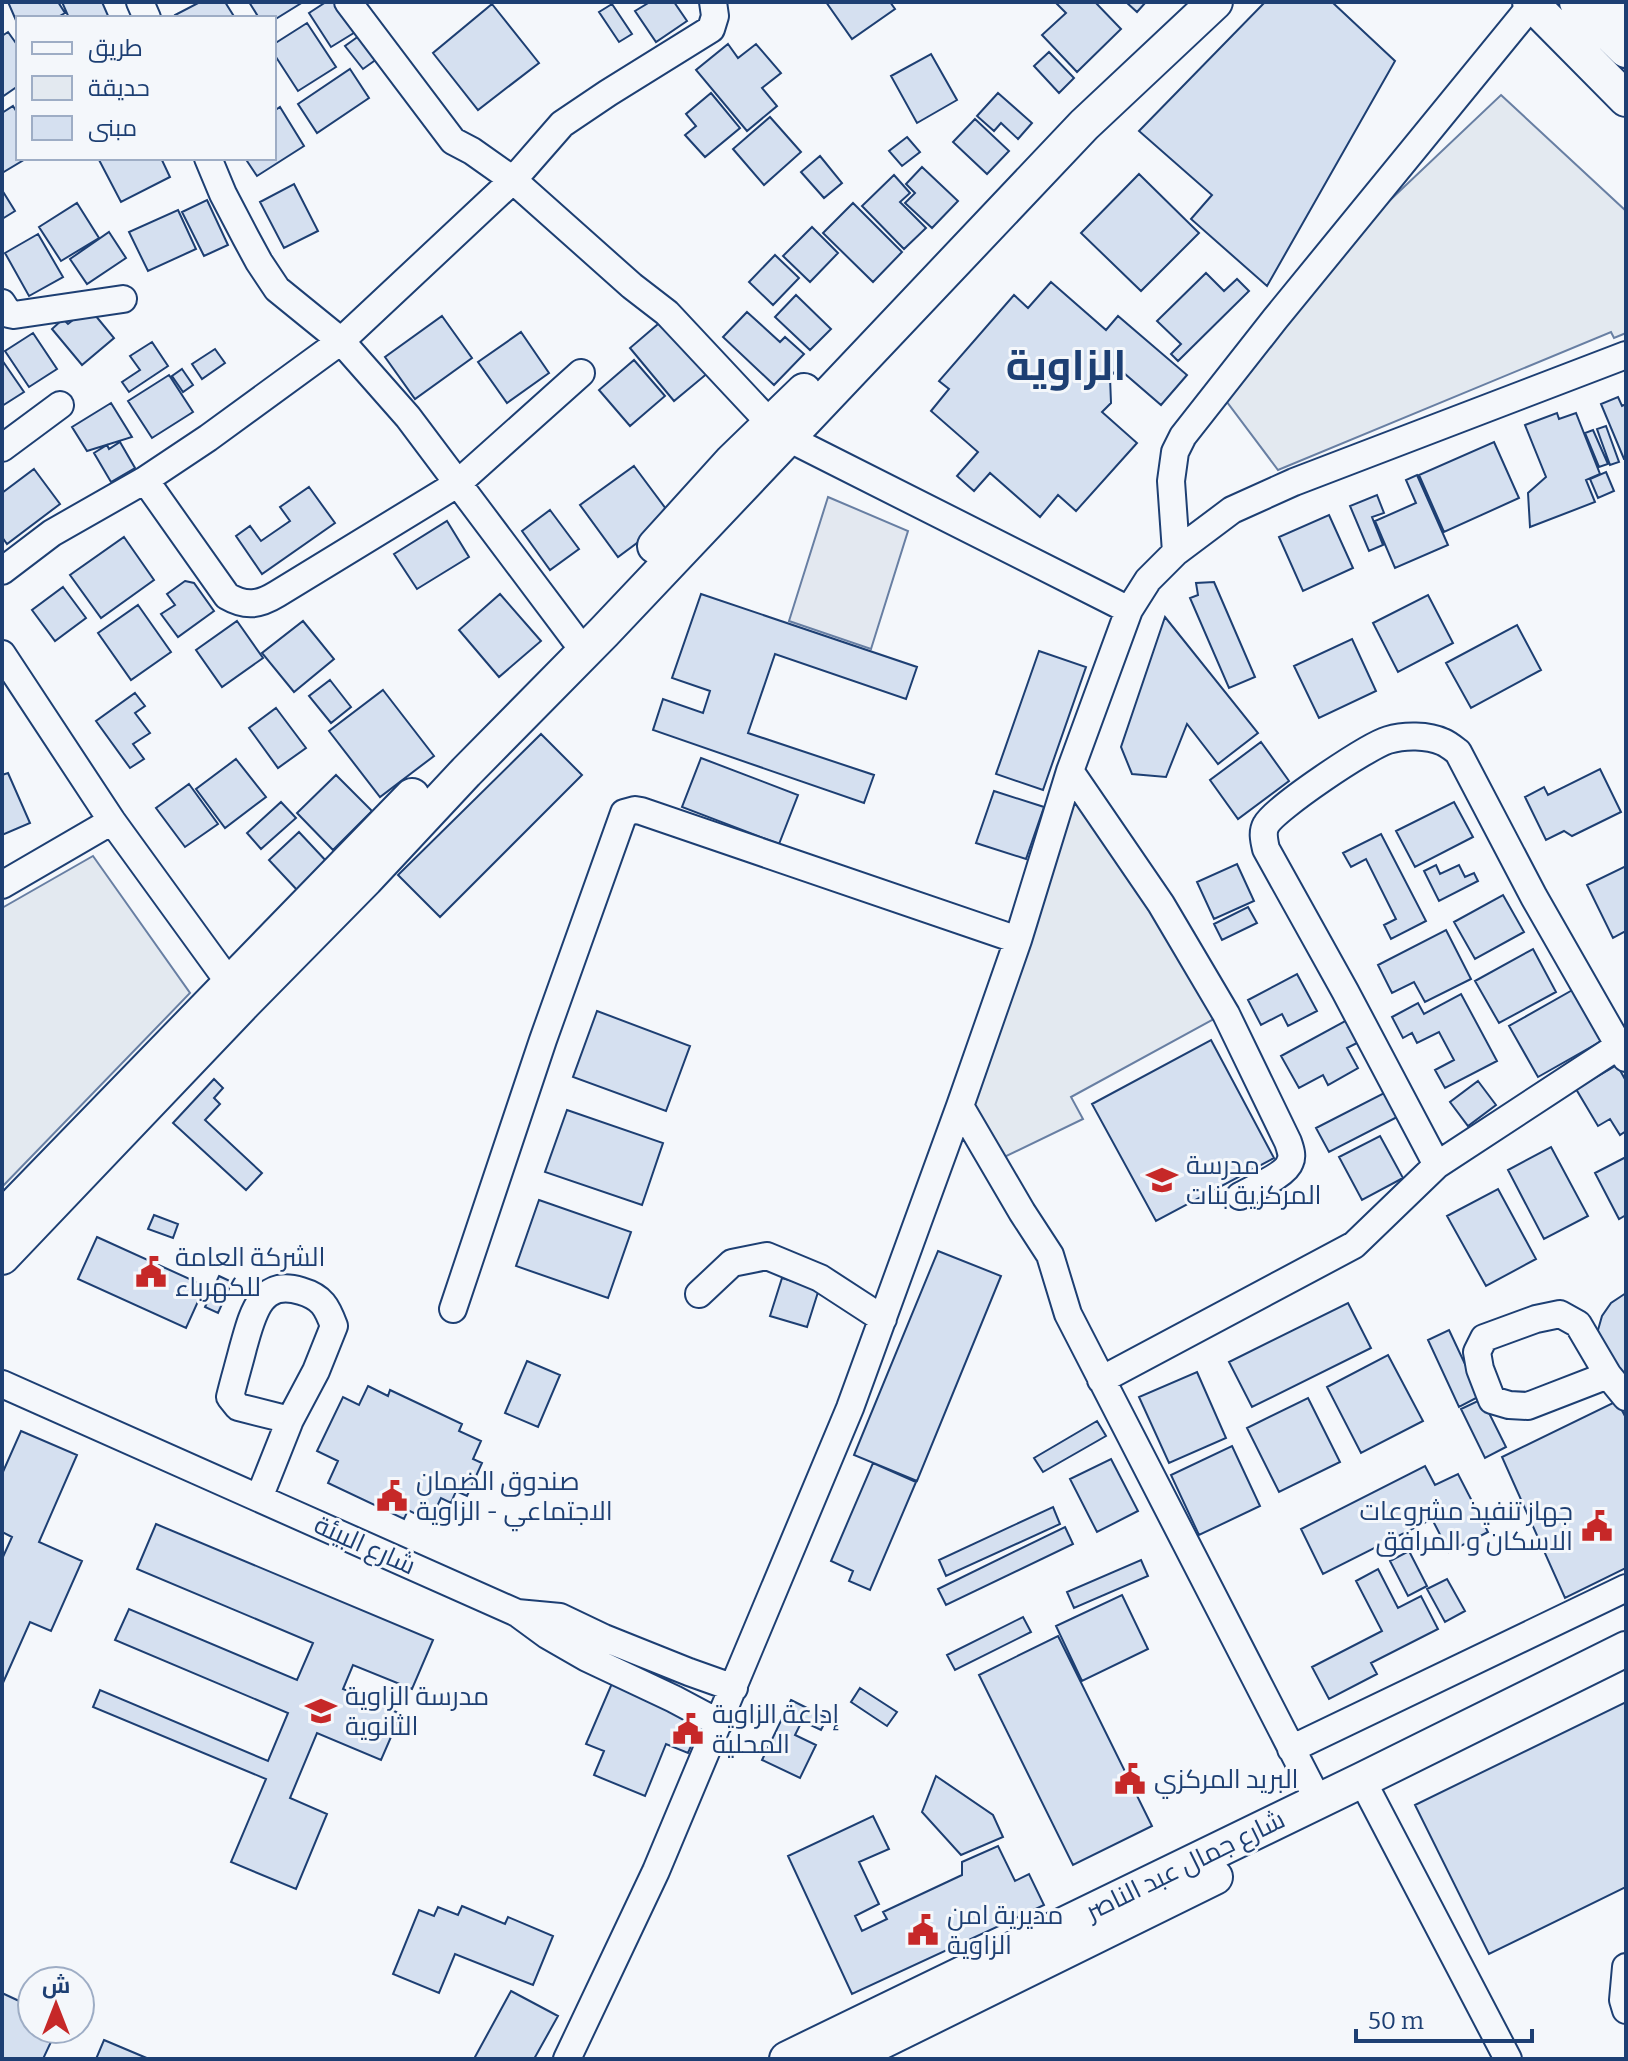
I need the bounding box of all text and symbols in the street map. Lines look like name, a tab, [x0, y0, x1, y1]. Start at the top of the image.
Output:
legend	[16, 16, 276, 160]
text: طريق	[88, 34, 143, 63]
text: حديقة	[88, 74, 150, 102]
text: مبنى	[88, 114, 137, 142]
district label: الزاوية	[1006, 341, 1126, 391]
place label: مدرسة المركزية بنات	[1186, 1150, 1322, 1211]
school or university icon: مدرسة المركزية بنات	[1145, 1163, 1179, 1197]
place label: الشركة العامة للكهرباء	[175, 1242, 325, 1303]
public building icon: الشركة العامة للكهرباء	[134, 1255, 168, 1289]
place label: صندوق الضمان الاجتماعي - الزاوية	[416, 1466, 613, 1532]
public building icon: صندوق الضمان الاجتماعي - الزاوية	[375, 1479, 409, 1513]
place label: جهاز تنفيذ مشروعات الاسكان و المرافق	[1360, 1496, 1573, 1557]
street label: شارع البيئة	[309, 1509, 420, 1582]
public building icon: جهاز تنفيذ مشروعات الاسكان و المرافق	[1580, 1509, 1614, 1543]
place label: مدرسة الزاوية الثانوية	[345, 1681, 489, 1742]
school or university icon: مدرسة الزاوية الثانوية	[304, 1694, 338, 1728]
place label: إداعة الزاوية المحلية	[712, 1699, 839, 1760]
public building icon: إداعة الزاوية المحلية	[671, 1712, 705, 1746]
public building icon: البريد المركزي	[1113, 1762, 1147, 1796]
place label: البريد المركزي	[1154, 1764, 1299, 1799]
street label: شارع جمال عبد الناصر	[1079, 1804, 1290, 1929]
place label: مديرية امن الزاوية	[947, 1900, 1063, 1961]
public building icon: مديرية امن الزاوية	[906, 1913, 940, 1947]
north arrow	[16, 1965, 96, 2045]
text: ش	[42, 1972, 70, 1999]
scale bar	[1356, 1993, 1532, 2043]
text: 50 m	[1368, 2007, 1424, 2035]

